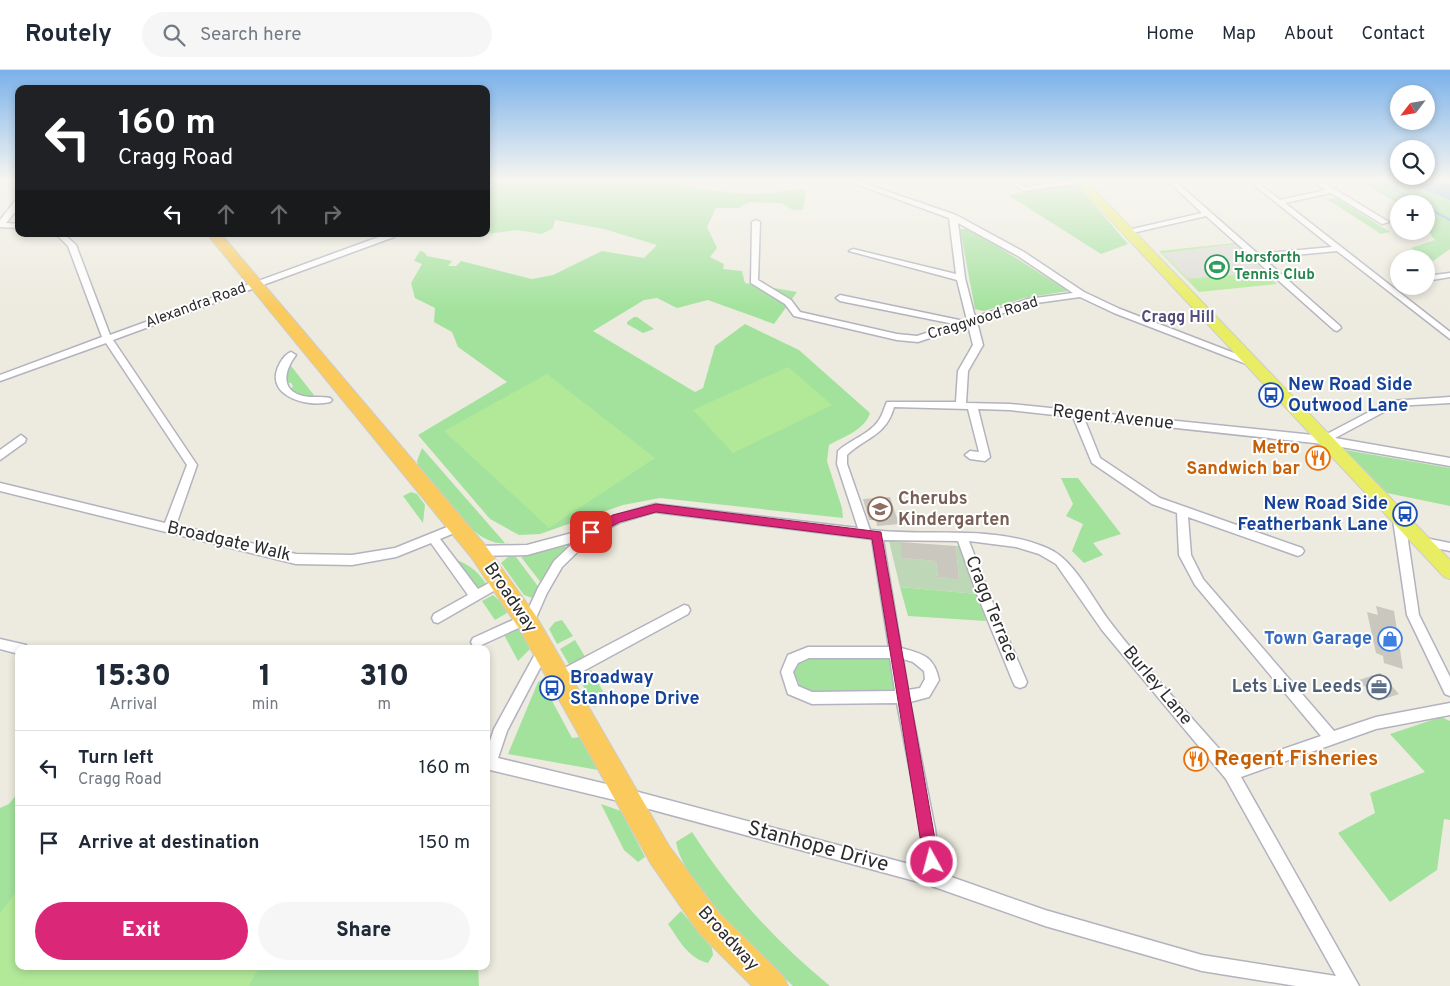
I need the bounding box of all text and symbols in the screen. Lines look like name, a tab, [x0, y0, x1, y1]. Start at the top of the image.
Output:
search box	[142, 12, 492, 57]
text: Routely	[25, 20, 112, 50]
icon: search	[160, 21, 188, 49]
text: Search here	[200, 23, 301, 47]
text: Home	[1146, 23, 1194, 46]
text: Map	[1222, 23, 1256, 46]
text: About	[1284, 23, 1333, 46]
text: Contact	[1361, 23, 1425, 46]
north arrow	[1390, 85, 1435, 130]
map controls	[1390, 85, 1435, 295]
text: 160 m	[118, 102, 216, 146]
icon: left	[35, 105, 100, 170]
button: search	[1390, 140, 1435, 185]
text: Cragg Road	[118, 145, 233, 172]
button: +	[1390, 195, 1435, 240]
icon: left	[159, 200, 187, 228]
icon: ahead	[212, 200, 240, 228]
icon: ahead	[265, 200, 293, 228]
icon: right	[318, 200, 346, 228]
place label: Horsforth Tennis Club	[1234, 249, 1315, 285]
button: −	[1390, 250, 1435, 295]
sports icon: Horsforth Tennis Club	[1204, 254, 1230, 280]
street label: Alexandra Road	[143, 279, 249, 333]
street label: Craggwood Road	[925, 293, 1041, 345]
district label: Cragg Hill	[1141, 308, 1215, 328]
place label: New Road Side Outwood Lane	[1288, 374, 1413, 418]
bus stop icon: New Road Side Outwood Lane	[1258, 382, 1284, 408]
street label: Regent Avenue	[1051, 400, 1175, 436]
place label: Metro Sandwich bar	[1186, 437, 1300, 481]
restaurant icon: Metro Sandwich bar	[1305, 445, 1331, 471]
place label: Cherubs Kindergarten	[898, 488, 1010, 532]
place label: New Road Side Featherbank Lane	[1237, 493, 1388, 537]
school or university icon: Cherubs Kindergarten	[867, 496, 893, 522]
bus stop icon: New Road Side Featherbank Lane	[1392, 501, 1418, 527]
pin	[570, 511, 612, 553]
street label: Broadgate Walk	[165, 517, 293, 567]
icon: arrive	[577, 518, 605, 546]
street label: Cragg Terrace	[959, 553, 1023, 665]
street label: Broadway	[478, 558, 542, 638]
shop icon: Town Garage	[1377, 626, 1403, 652]
place label: Town Garage	[1264, 628, 1372, 651]
street label: Burley Lane	[1117, 642, 1197, 730]
text: 15:30	[96, 659, 171, 696]
text: 1	[259, 659, 271, 696]
text: 310	[359, 659, 409, 696]
place label: Broadway Stanhope Drive	[570, 667, 700, 711]
office icon: Lets Live Leeds	[1366, 674, 1392, 700]
bus stop icon: Broadway Stanhope Drive	[539, 675, 565, 701]
place label: Lets Live Leeds	[1232, 676, 1362, 699]
text: Arrival	[110, 695, 157, 715]
text: min	[252, 695, 278, 715]
text: m	[377, 695, 391, 715]
text: Turn left	[78, 746, 154, 770]
restaurant icon: Regent Fisheries	[1183, 746, 1209, 772]
place label: Regent Fisheries	[1214, 746, 1378, 773]
icon: left	[35, 754, 63, 782]
text: 160 m	[419, 756, 470, 780]
text: Cragg Road	[78, 770, 162, 790]
street label: Stanhope Drive	[744, 815, 892, 879]
icon: arrive	[35, 829, 63, 857]
text: Arrive at destination	[78, 831, 259, 855]
text: 150 m	[418, 831, 470, 855]
position arrow	[905, 835, 957, 887]
button: Exit	[35, 902, 248, 960]
button: Share	[258, 902, 470, 960]
street label: Broadway	[692, 902, 764, 976]

